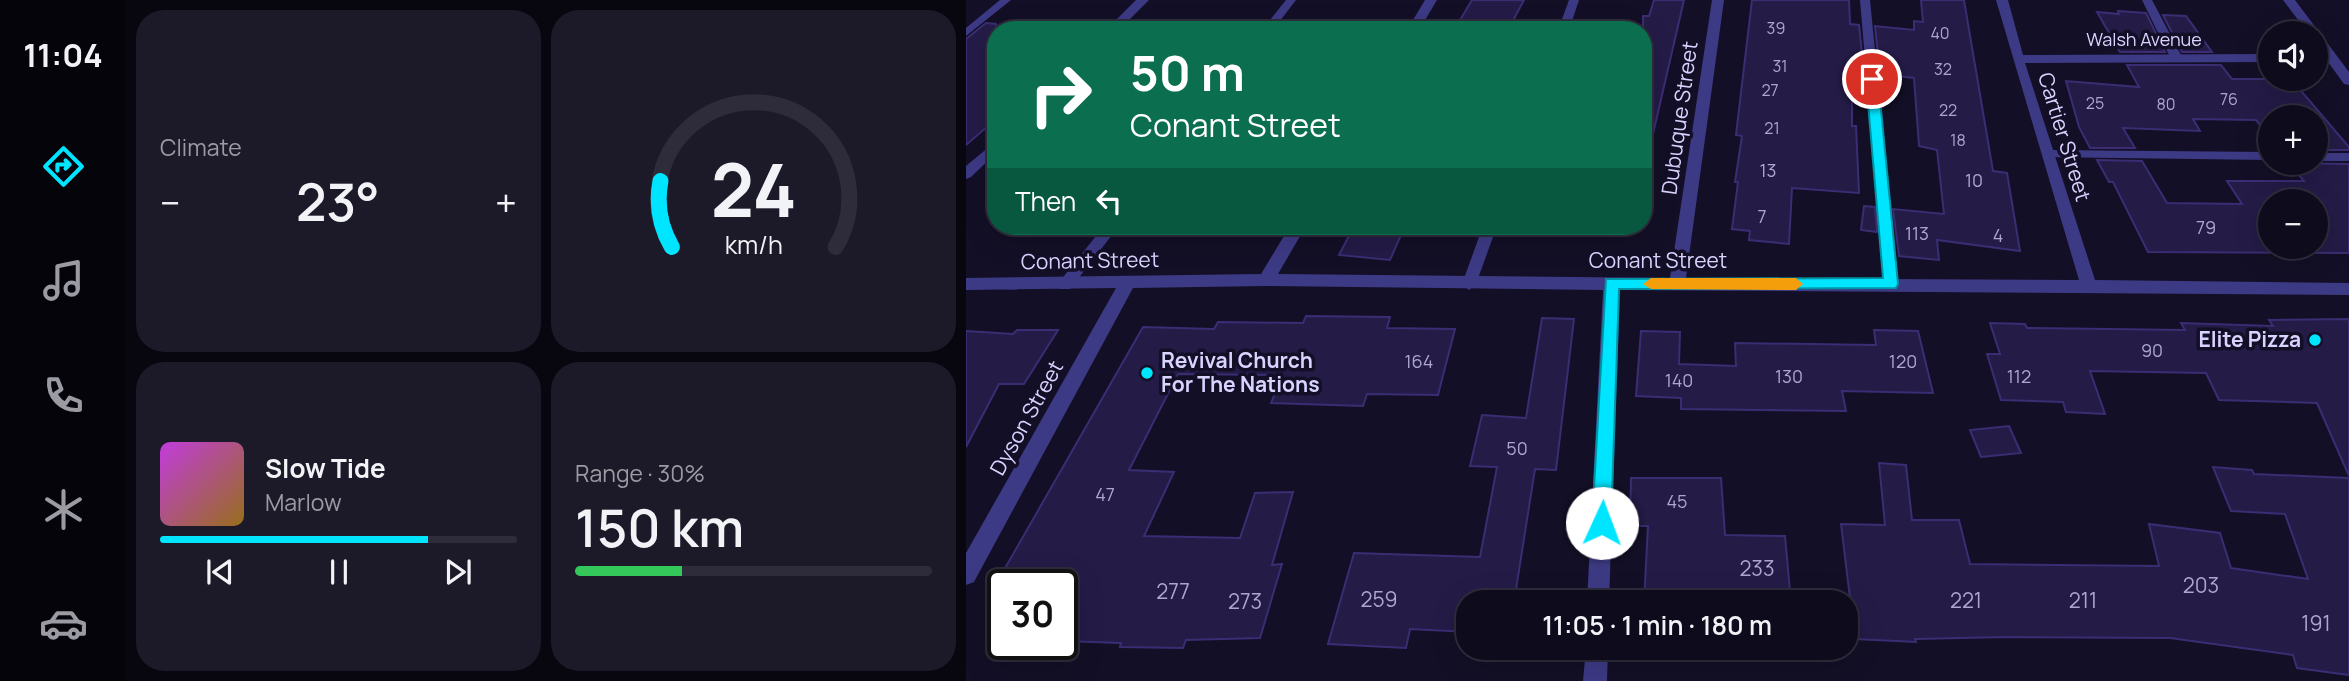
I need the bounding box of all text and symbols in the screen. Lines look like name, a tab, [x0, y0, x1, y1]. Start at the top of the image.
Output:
house number: 39	[1767, 17, 1785, 39]
map controls	[2258, 21, 2328, 259]
button: sound	[2258, 21, 2328, 91]
house number: 40	[1930, 22, 1950, 44]
street label: Walsh Avenue	[2086, 27, 2202, 51]
text: 11:04	[23, 33, 103, 77]
text: 50 m	[1130, 39, 1245, 106]
street label: Dubuque Street	[1654, 39, 1704, 196]
icon: right	[1015, 49, 1106, 140]
pin	[1842, 49, 1902, 109]
house number: 31	[1772, 55, 1788, 77]
house number: 32	[1934, 58, 1952, 80]
icon: arrive	[1853, 60, 1891, 98]
street label: Cartier Street	[2032, 69, 2098, 205]
house number: 27	[1761, 79, 1779, 101]
house number: 76	[2220, 88, 2238, 110]
house number: 25	[2086, 92, 2104, 114]
house number: 80	[2156, 93, 2176, 115]
house number: 22	[1939, 99, 1957, 121]
text: Conant Street	[1130, 103, 1341, 147]
button: +	[2258, 105, 2328, 175]
house number: 21	[1764, 117, 1780, 139]
house number: 18	[1950, 129, 1966, 151]
text: Climate	[160, 131, 242, 163]
text: 24	[710, 139, 797, 239]
icon: directions	[39, 142, 88, 191]
house number: 13	[1760, 158, 1776, 182]
text: 23°	[296, 166, 380, 237]
house number: 10	[1965, 168, 1983, 192]
text: −	[160, 176, 181, 228]
text: +	[495, 176, 517, 228]
icon: left	[1090, 182, 1128, 220]
text: Then	[1015, 183, 1076, 219]
button: −	[2258, 189, 2328, 259]
house number: 7	[1757, 204, 1767, 228]
house number: 79	[2196, 215, 2216, 239]
house number: 113	[1905, 221, 1929, 245]
house number: 4	[1993, 223, 2003, 247]
text: km/h	[724, 227, 783, 262]
street label: Conant Street	[1021, 245, 1159, 275]
street label: Conant Street	[1589, 246, 1727, 274]
icon: music	[39, 256, 88, 305]
place label: Elite Pizza	[2198, 325, 2301, 353]
marker: Elite Pizza	[2307, 332, 2323, 348]
house number: 90	[2141, 338, 2163, 362]
place label: Revival Church For The Nations	[1161, 346, 1320, 398]
house number: 164	[1405, 349, 1433, 373]
house number: 120	[1889, 349, 1917, 373]
street label: Dyson Street	[983, 355, 1069, 480]
house number: 130	[1775, 364, 1803, 388]
house number: 112	[2007, 364, 2031, 388]
marker: Revival Church For The Nations	[1139, 365, 1155, 381]
house number: 140	[1665, 368, 1693, 392]
icon: phone	[39, 371, 88, 420]
house number: 50	[1506, 436, 1528, 460]
text: Slow Tide	[265, 450, 386, 486]
text: Range · 30%	[575, 457, 705, 489]
house number: 47	[1095, 482, 1115, 506]
icon: climate	[39, 485, 88, 534]
text: Marlow	[265, 486, 342, 518]
position arrow	[1565, 486, 1639, 560]
house number: 45	[1666, 489, 1688, 513]
text: 150 km	[575, 492, 744, 563]
icon: previous	[201, 553, 239, 591]
icon: pause	[320, 553, 358, 591]
icon: next	[439, 553, 477, 591]
house number: 233	[1739, 554, 1775, 582]
speed limit sign: 30	[987, 569, 1078, 660]
house number: 203	[2183, 571, 2219, 599]
house number: 277	[1156, 577, 1190, 605]
house number: 259	[1360, 585, 1398, 613]
house number: 221	[1950, 586, 1982, 614]
house number: 211	[2069, 586, 2097, 614]
house number: 273	[1228, 587, 1262, 615]
icon: car	[39, 599, 88, 648]
text: 11:05 · 1 min · 180 m	[1542, 607, 1772, 643]
house number: 191	[2301, 609, 2331, 637]

